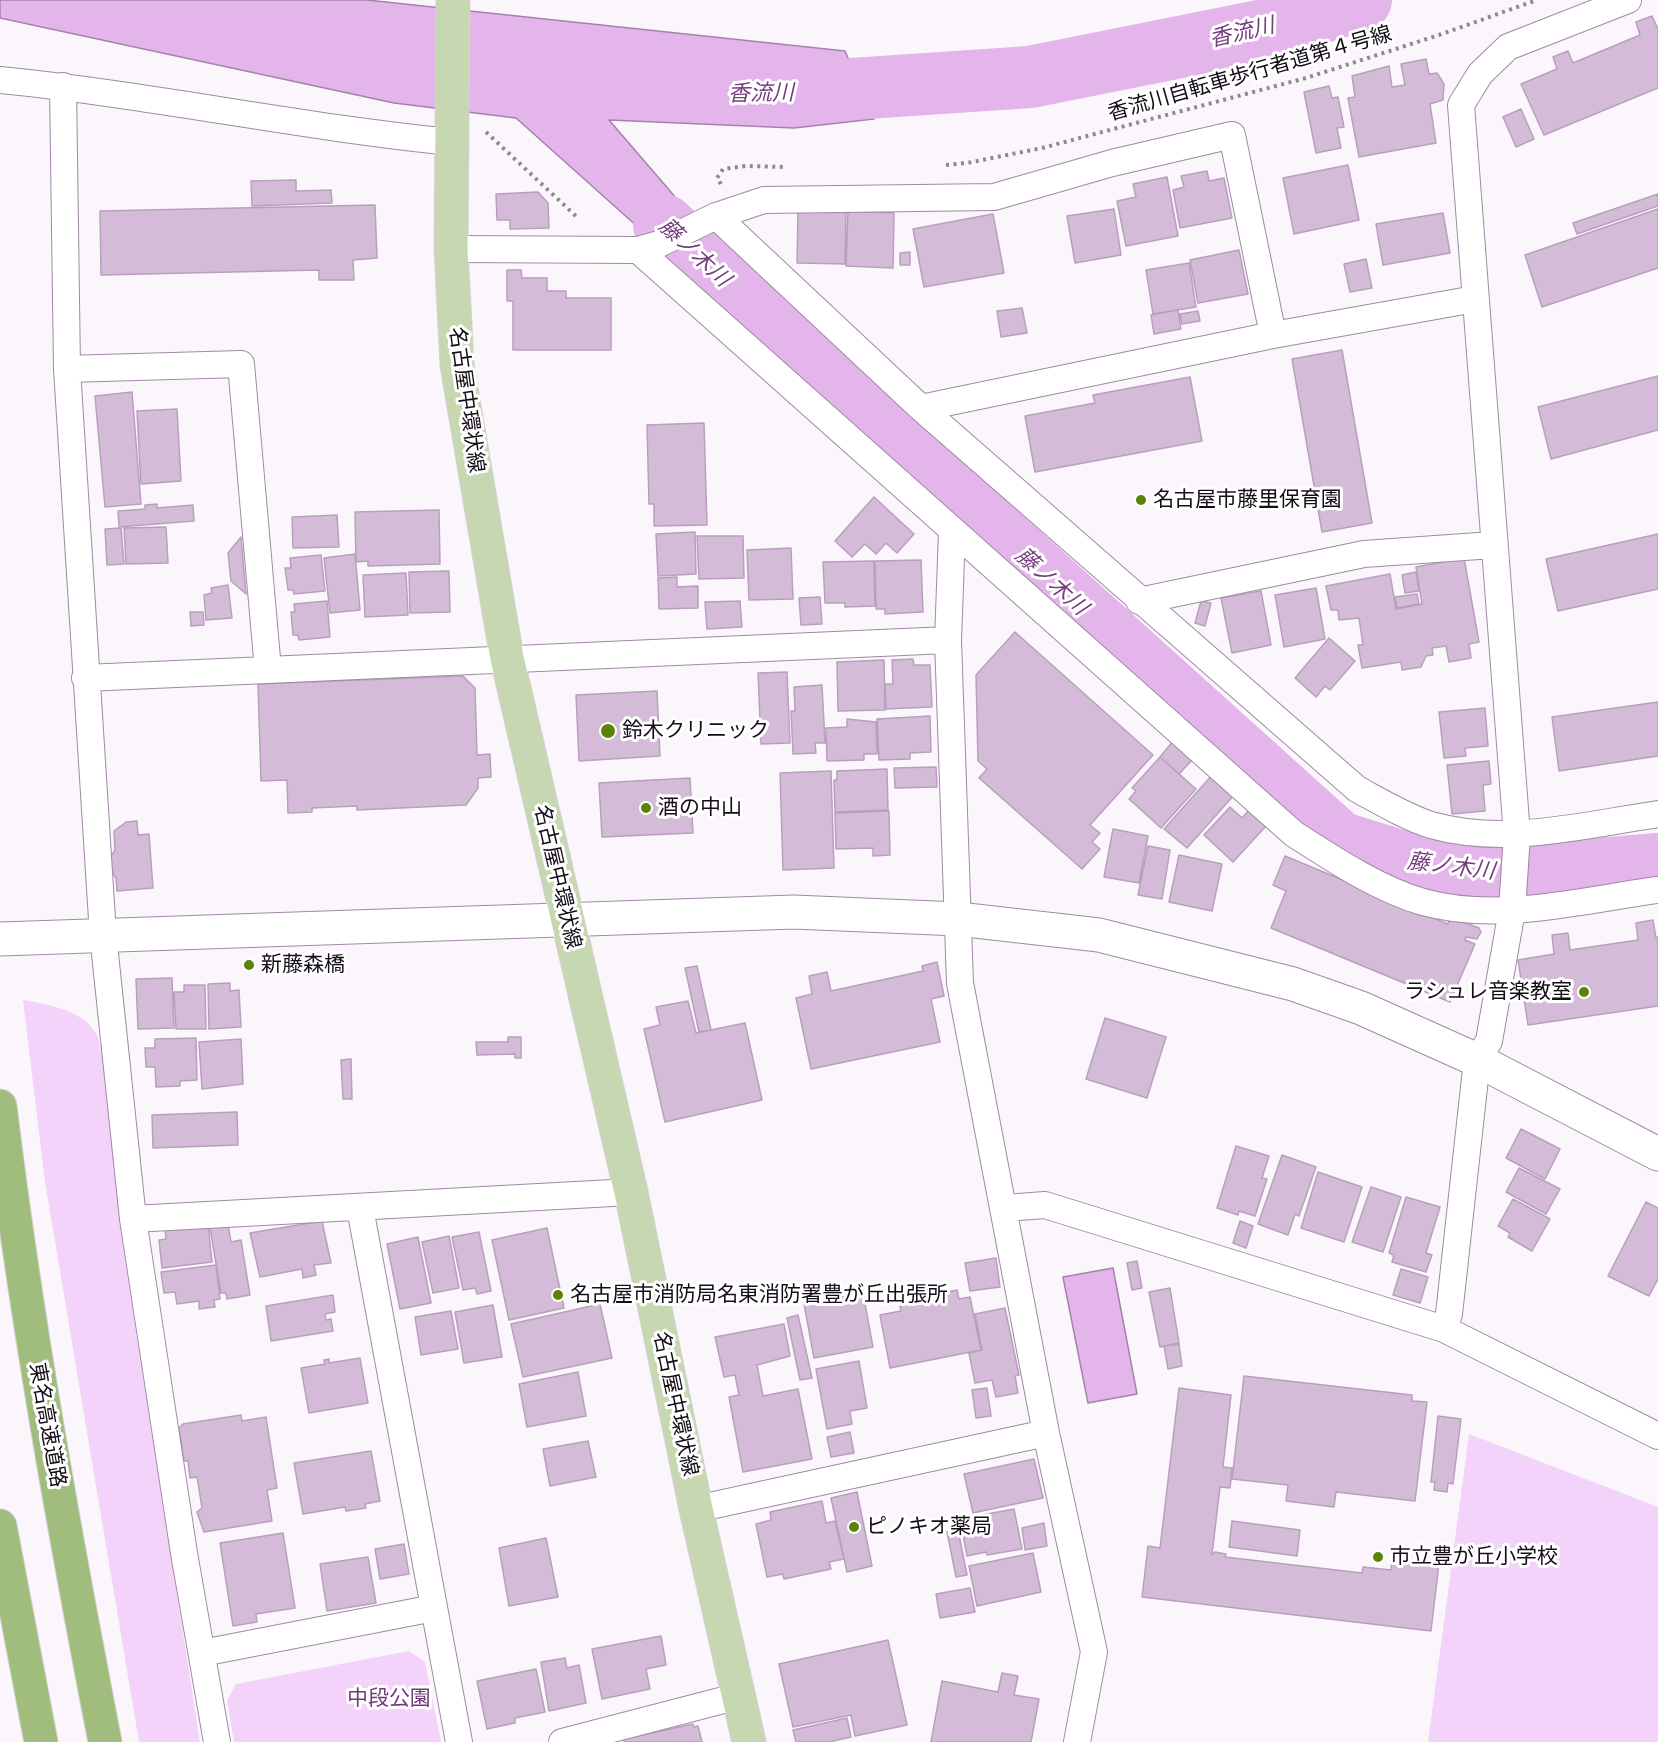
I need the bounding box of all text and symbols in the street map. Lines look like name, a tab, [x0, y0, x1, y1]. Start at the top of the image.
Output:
water label: 香流川	[1207, 13, 1277, 53]
street label: 香流川自転車歩行者道第４号線	[1105, 21, 1395, 127]
water label: 香流川	[728, 80, 794, 108]
water label: 藤ノ木川	[653, 213, 735, 293]
street label: 名古屋中環状線	[443, 325, 489, 475]
place label: 名古屋市藤里保育園	[1153, 487, 1342, 513]
marker: 名古屋市藤里保育園	[1134, 493, 1148, 507]
water label: 藤ノ木川	[1009, 543, 1093, 621]
place label: 鈴木クリニック	[622, 718, 769, 744]
marker: 鈴木クリニック	[599, 722, 617, 740]
place label: 酒の中山	[658, 795, 742, 821]
marker: 酒の中山	[639, 801, 653, 815]
street label: 名古屋中環状線	[528, 803, 586, 951]
water label: 藤ノ木川	[1406, 849, 1496, 885]
place label: 新藤森橋	[261, 952, 345, 978]
marker: 新藤森橋	[242, 958, 256, 972]
place label: ラシュレ音楽教室	[1404, 979, 1572, 1005]
marker: ラシュレ音楽教室	[1577, 985, 1591, 999]
place label: 名古屋市消防局名東消防署豊が丘出張所	[570, 1282, 948, 1308]
marker: 名古屋市消防局名東消防署豊が丘出張所	[551, 1288, 565, 1302]
street label: 名古屋中環状線	[647, 1329, 703, 1479]
street label: 東名高速道路	[24, 1361, 70, 1489]
place label: ピノキオ薬局	[866, 1514, 992, 1540]
marker: ピノキオ薬局	[847, 1520, 861, 1534]
place label: 市立豊が丘小学校	[1390, 1544, 1558, 1570]
marker: 市立豊が丘小学校	[1371, 1550, 1385, 1564]
park label: 中段公園	[347, 1686, 431, 1712]

